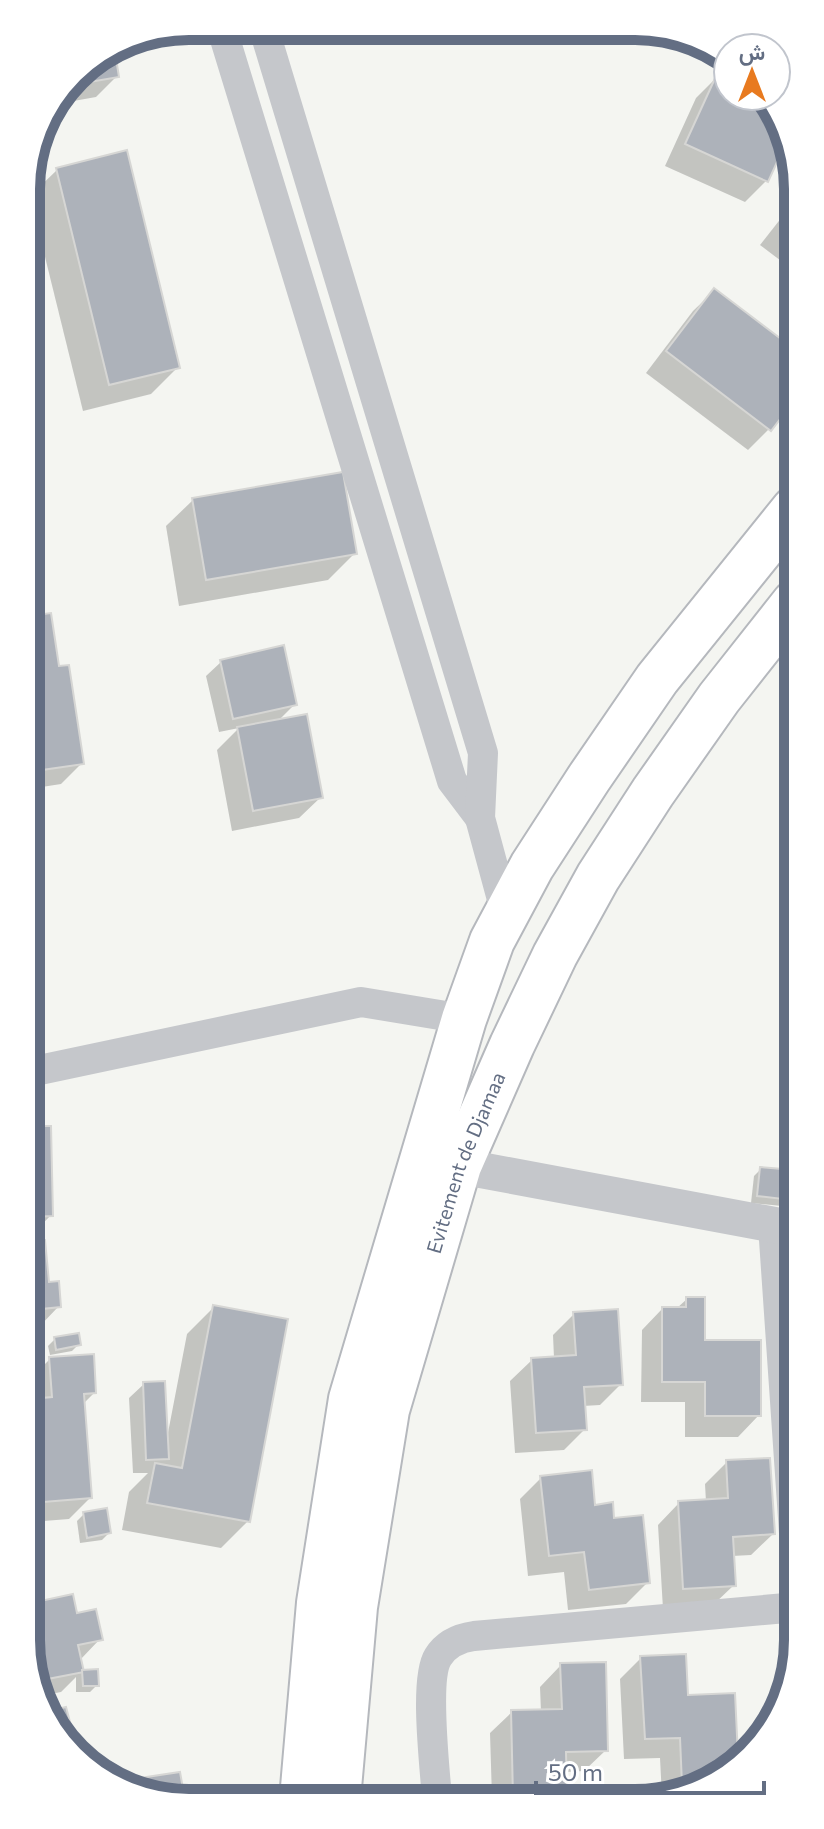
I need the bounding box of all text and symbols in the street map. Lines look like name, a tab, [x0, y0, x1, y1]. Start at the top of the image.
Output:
north arrow	[712, 32, 792, 112]
text: ش	[739, 38, 765, 66]
street label: Evitement de Djamaa	[421, 1068, 510, 1256]
scale bar	[536, 1745, 764, 1795]
text: 50 m	[548, 1757, 603, 1786]

